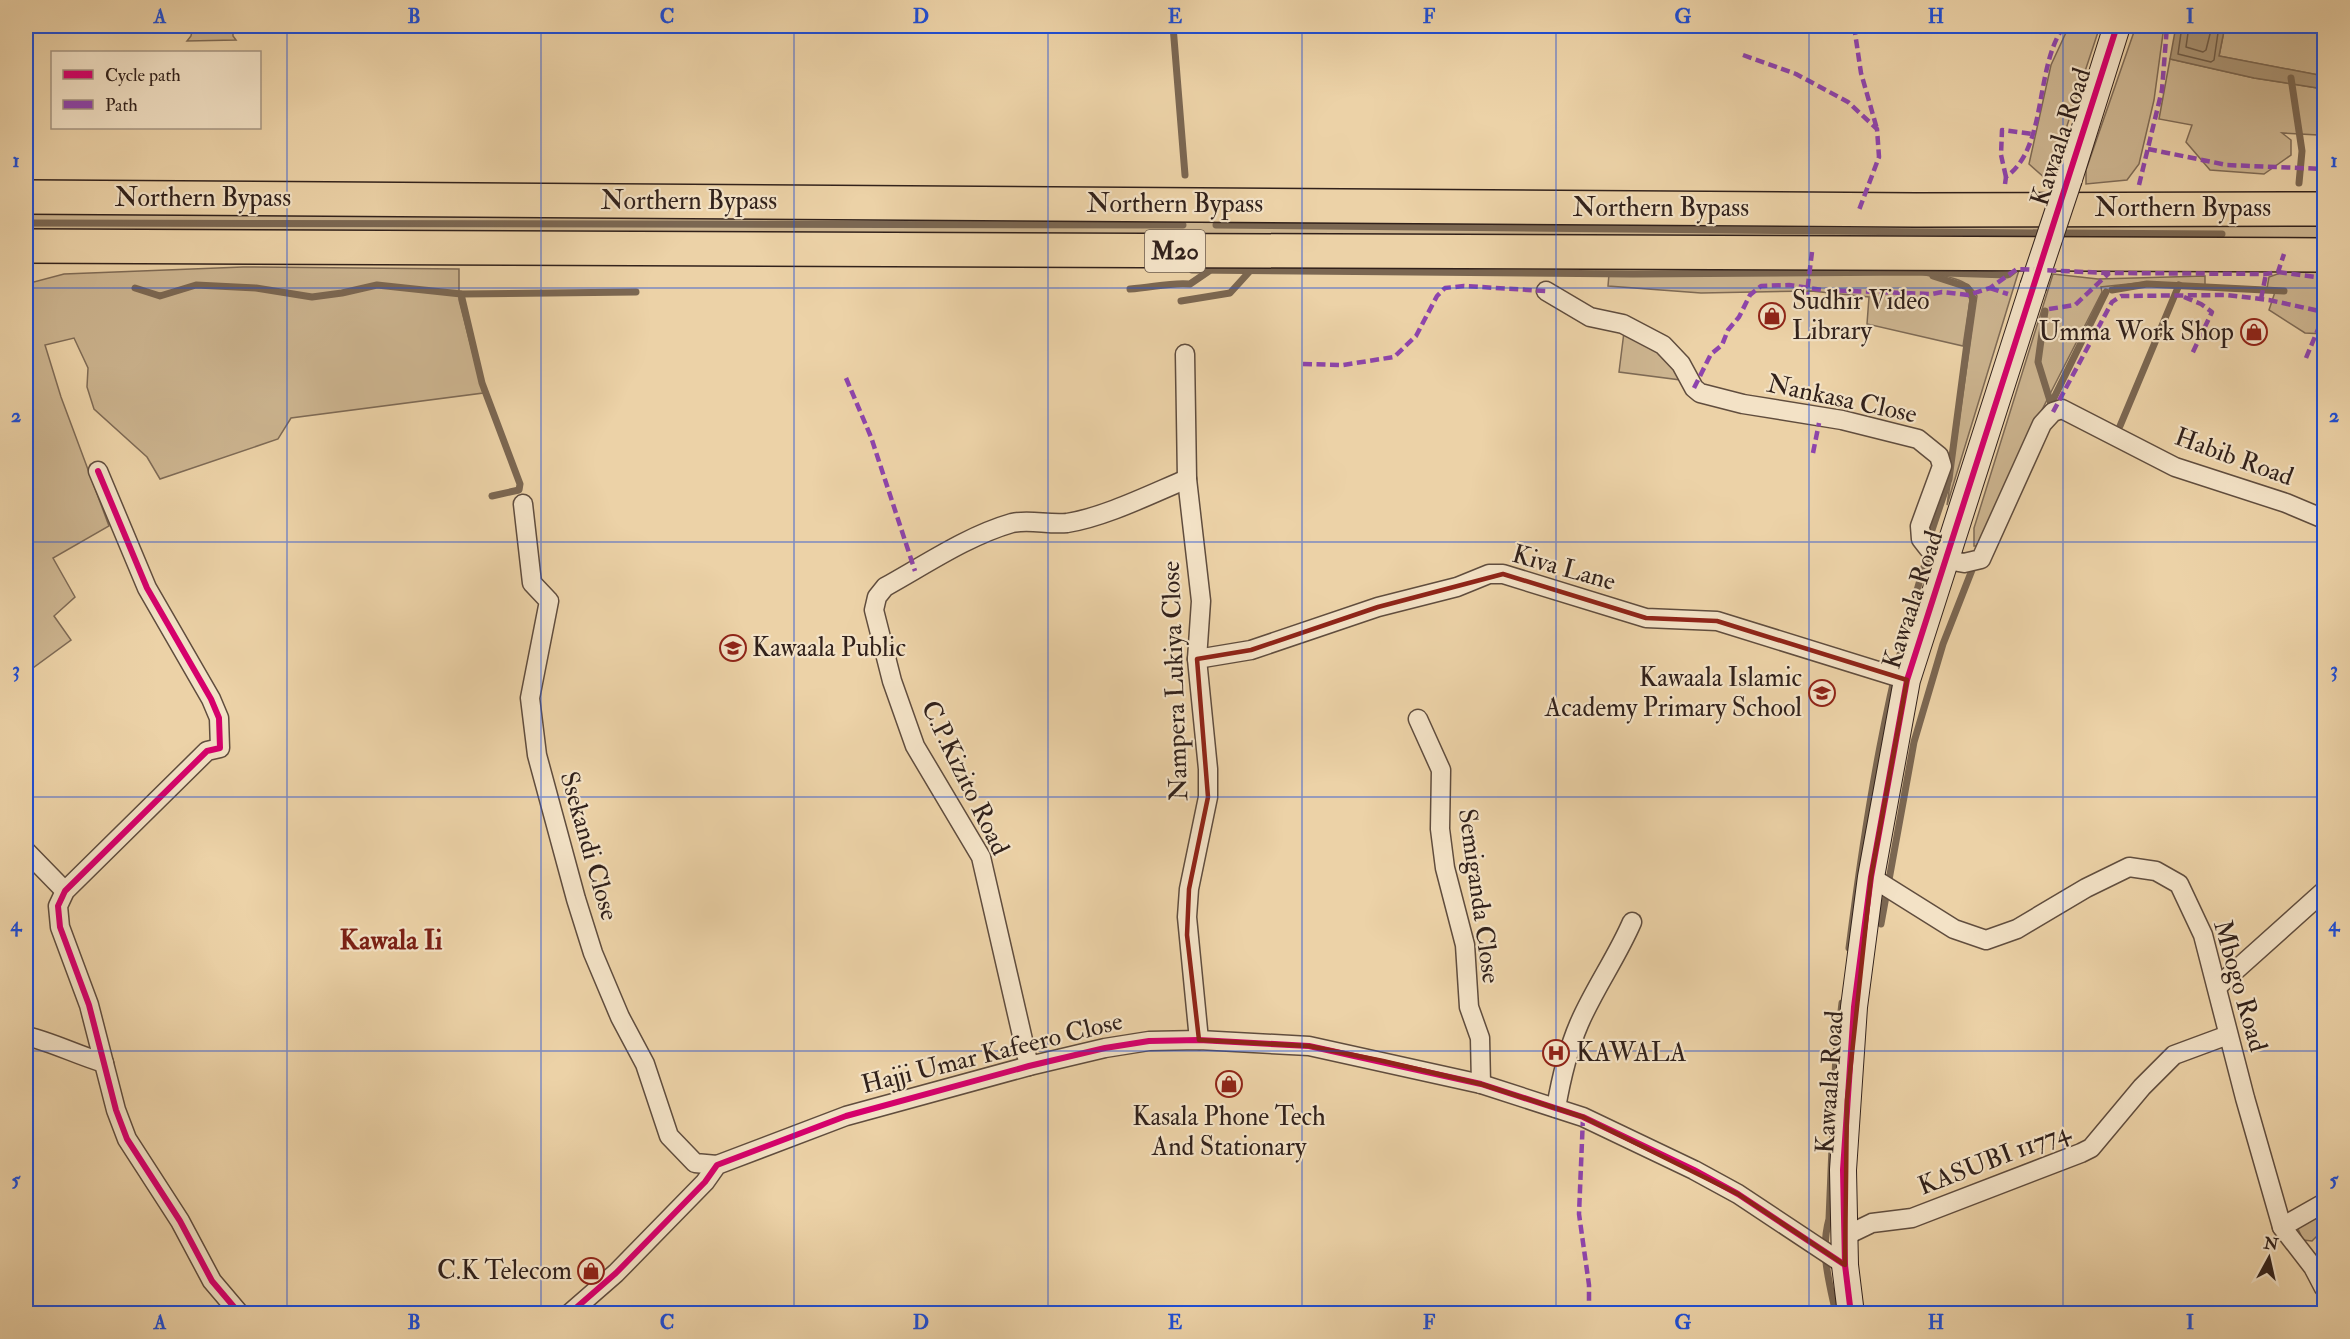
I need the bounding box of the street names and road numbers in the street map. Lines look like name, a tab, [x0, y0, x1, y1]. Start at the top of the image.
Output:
street label: Kawaala Road	[2024, 64, 2098, 210]
street label: Northern Bypass	[115, 182, 291, 215]
street label: Northern Bypass	[601, 185, 777, 218]
street label: Northern Bypass	[1087, 188, 1263, 221]
street label: Northern Bypass	[1573, 192, 1749, 225]
street label: Northern Bypass	[2095, 192, 2271, 225]
road number: M20	[1145, 230, 1205, 272]
street label: Nankasa Close	[1764, 367, 1920, 431]
street label: Habib Road	[2170, 421, 2298, 493]
street label: Kawaala Road	[1876, 527, 1950, 673]
street label: Kiva Lane	[1509, 538, 1620, 598]
street label: Nampera Lukiya Close	[1155, 560, 1196, 802]
street label: C.P.Kizito Road	[914, 696, 1016, 861]
street label: Ssekandi Close	[552, 768, 626, 924]
street label: Semiganda Close	[1451, 807, 1507, 986]
street label: Mbogo Road	[2206, 916, 2274, 1056]
street label: Hajji Umar Kafeero Close	[858, 1005, 1126, 1101]
street label: Kawaala Road	[1809, 1009, 1851, 1154]
street label: KASUBI 11774	[1914, 1115, 2075, 1203]

